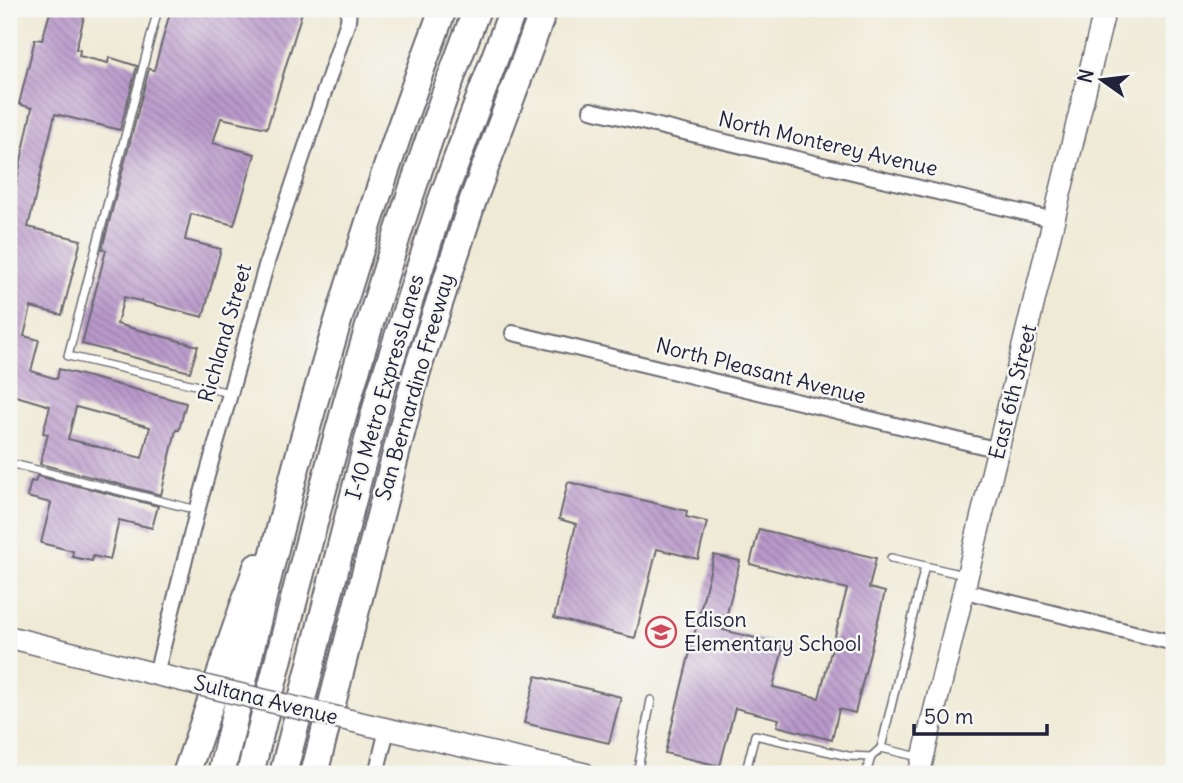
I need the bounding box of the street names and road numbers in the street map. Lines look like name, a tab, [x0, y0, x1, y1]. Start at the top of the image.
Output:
street label: North Monterey Avenue	[716, 105, 940, 182]
street label: Richland Street	[192, 260, 257, 405]
street label: San Bernardino Freeway	[369, 270, 460, 503]
street label: I-10 Metro ExpressLanes	[339, 271, 430, 503]
street label: East 6th Street	[983, 322, 1042, 462]
street label: North Pleasant Avenue	[653, 331, 869, 410]
street label: Sultana Avenue	[191, 669, 341, 730]

